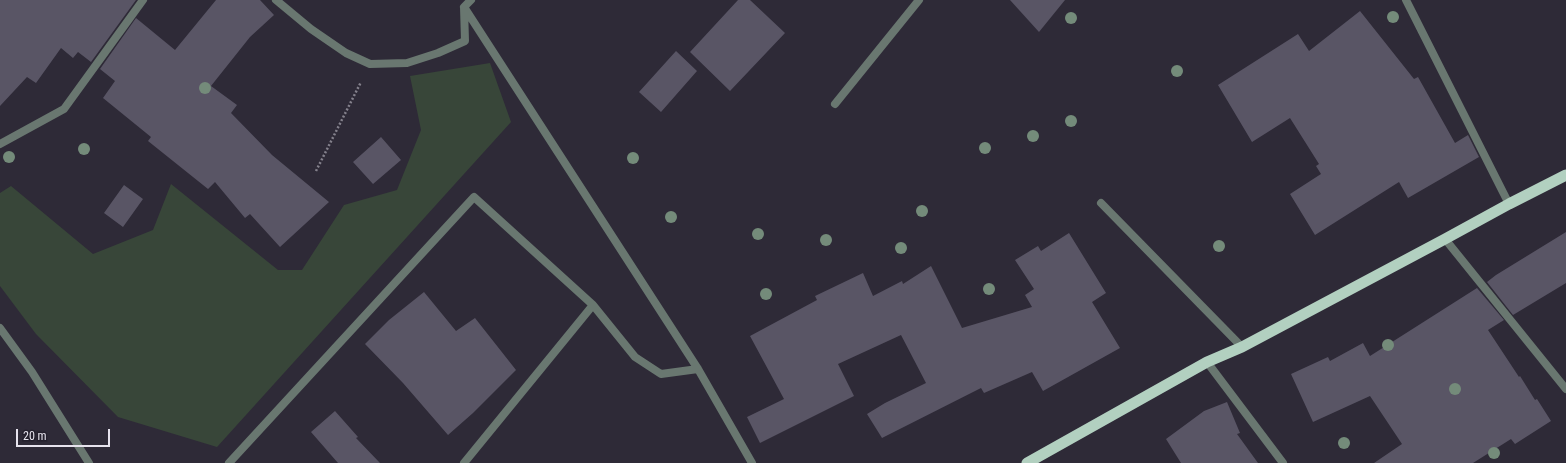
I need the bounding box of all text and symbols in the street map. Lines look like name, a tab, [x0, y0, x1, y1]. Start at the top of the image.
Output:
scale bar	[18, 421, 112, 447]
text: 20 m	[23, 429, 47, 443]

